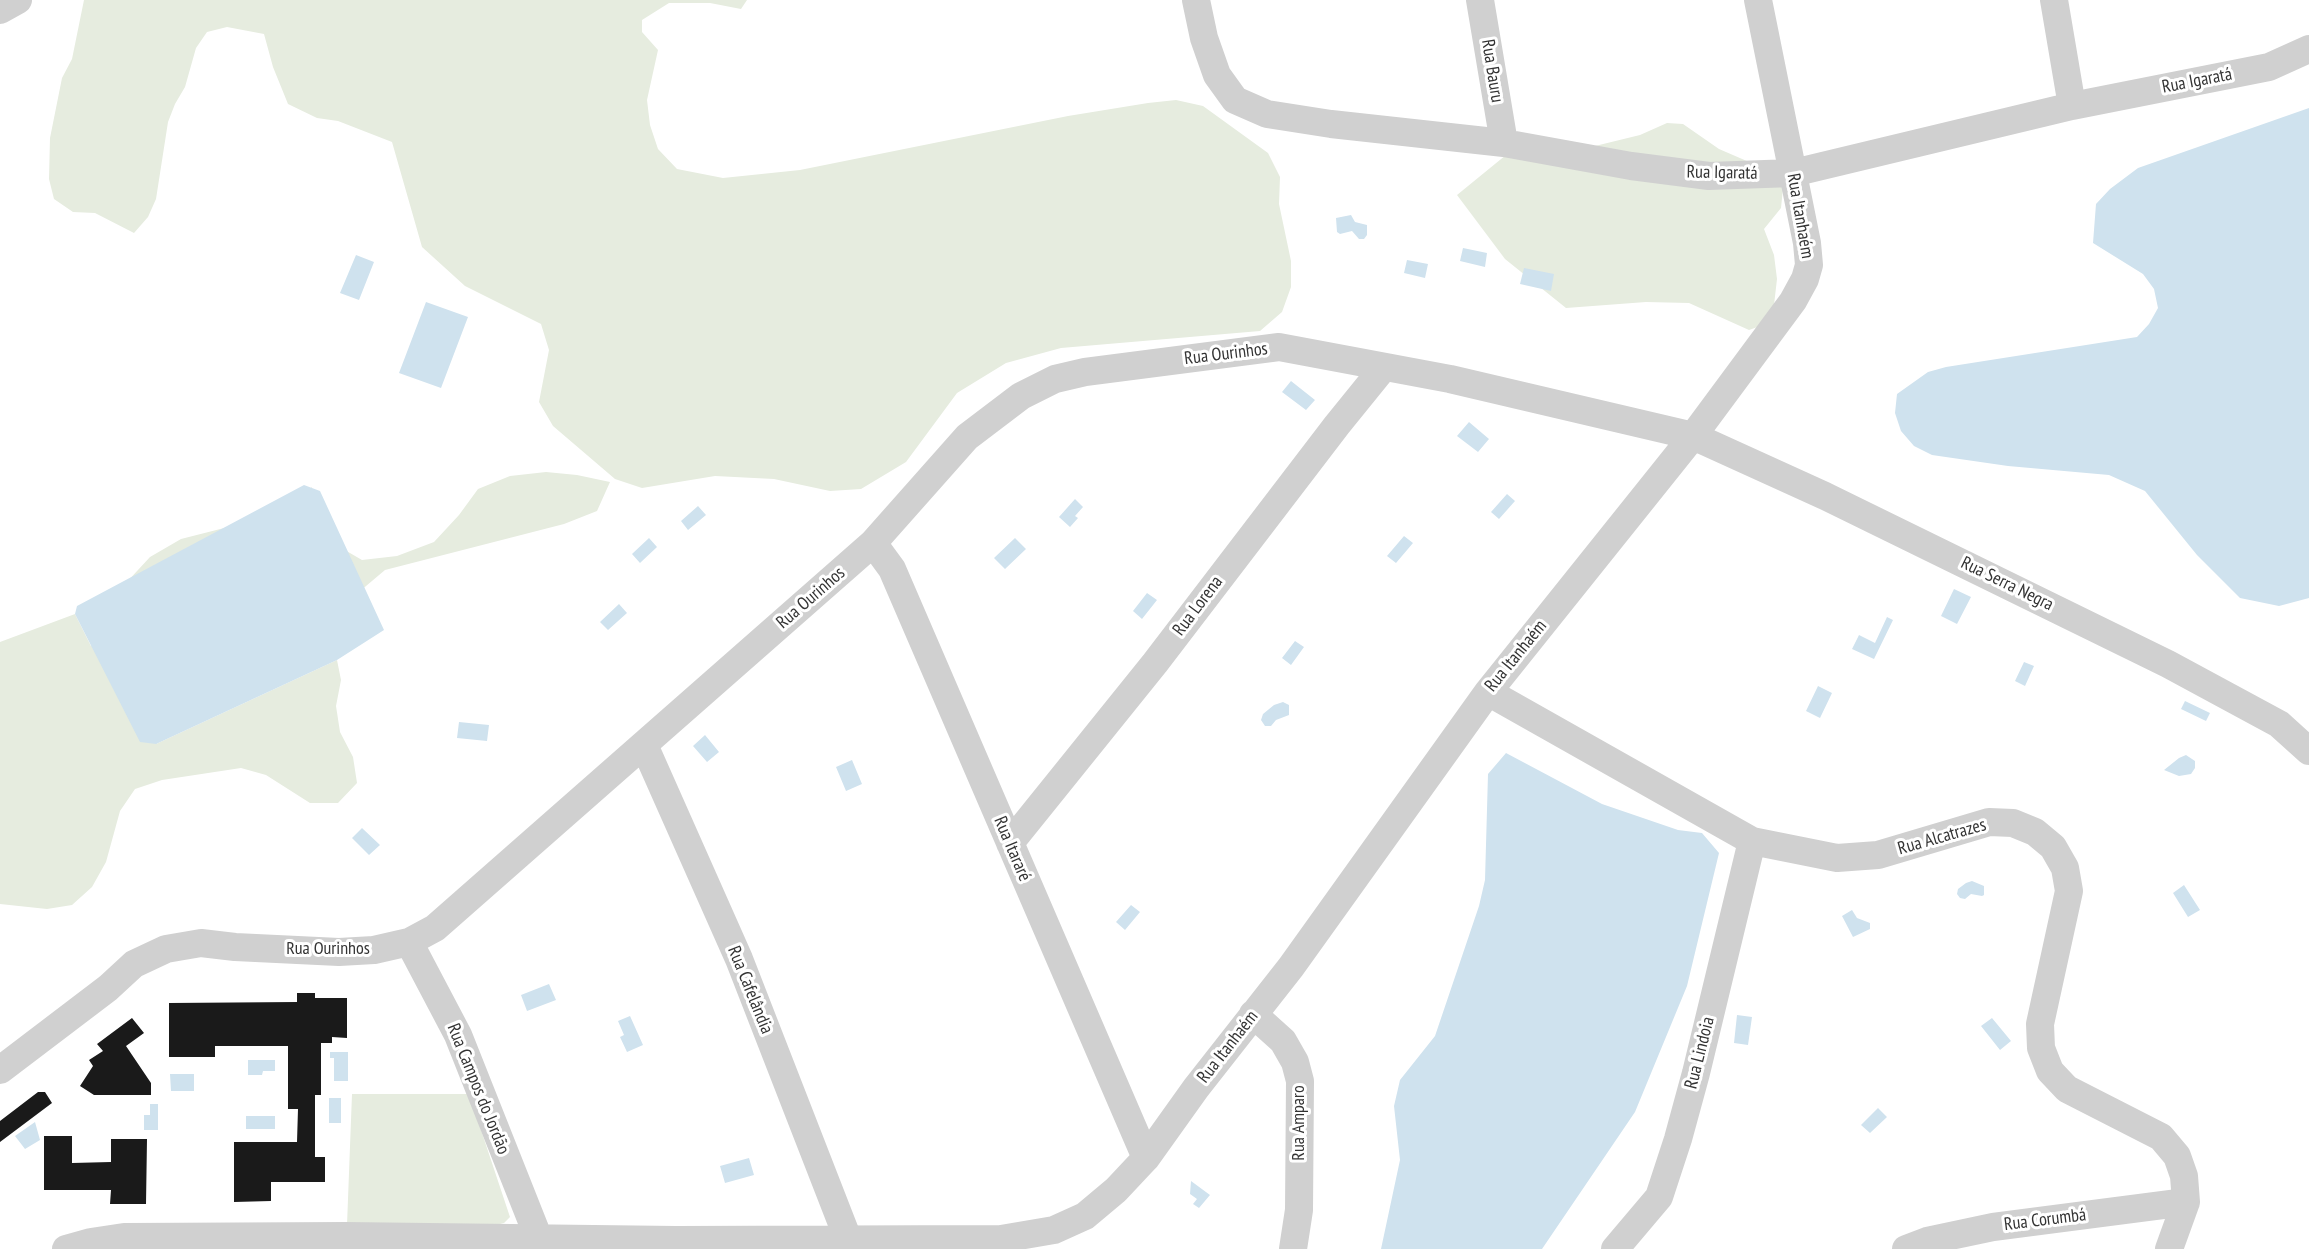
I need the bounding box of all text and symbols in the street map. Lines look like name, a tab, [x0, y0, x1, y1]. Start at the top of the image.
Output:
street label: Rua Bauru	[1476, 38, 1508, 104]
street label: Rua Igaratá	[2160, 64, 2234, 98]
street label: Rua Igaratá	[1686, 162, 1758, 184]
street label: Rua Itanhaém	[1782, 172, 1818, 260]
street label: Rua Ourinhos	[1183, 338, 1269, 370]
street label: Rua Serra Negra	[1957, 552, 2057, 616]
street label: Rua Ourinhos	[772, 562, 850, 634]
street label: Rua Lorena	[1168, 572, 1228, 640]
street label: Rua Itanhaém	[1481, 616, 1551, 696]
street label: Rua Itararé	[989, 813, 1035, 885]
street label: Rua Alcatrazes	[1895, 814, 1989, 860]
street label: Rua Ourinhos	[286, 938, 370, 960]
street label: Rua Cafelândia	[723, 943, 777, 1037]
street label: Rua Itanhaém	[1193, 1006, 1263, 1088]
street label: Rua Lindoia	[1681, 1015, 1719, 1091]
street label: Rua Campos do Jordão	[442, 1020, 514, 1158]
street label: Rua Amparo	[1288, 1085, 1310, 1161]
street label: Rua Corumbá	[2003, 1204, 2087, 1236]

